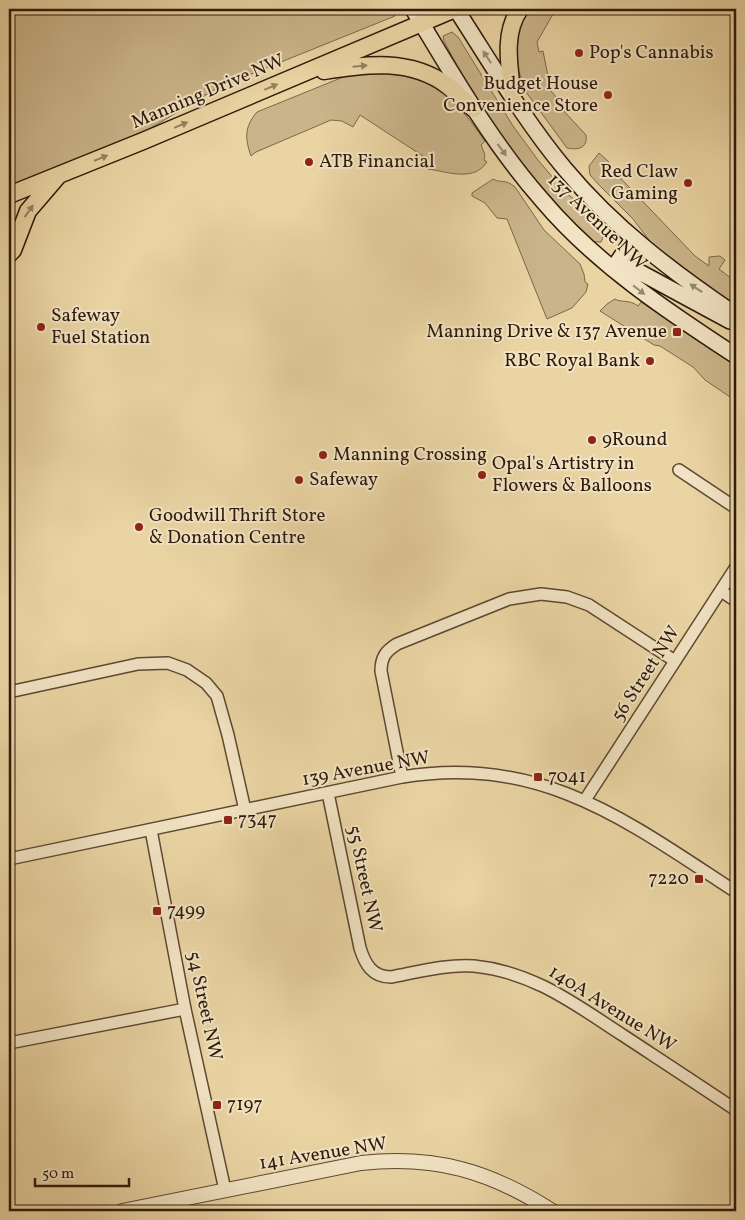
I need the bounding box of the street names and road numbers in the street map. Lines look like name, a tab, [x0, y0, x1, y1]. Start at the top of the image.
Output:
street label: Manning Drive NW	[128, 48, 288, 136]
street label: 137 Avenue NW	[541, 168, 653, 276]
street label: 56 Street NW	[605, 621, 687, 727]
street label: 139 Avenue NW	[300, 745, 432, 793]
street label: 55 Street NW	[340, 823, 388, 935]
street label: 54 Street NW	[180, 949, 228, 1063]
street label: 140A Avenue NW	[543, 959, 681, 1059]
street label: 141 Avenue NW	[257, 1131, 389, 1177]

